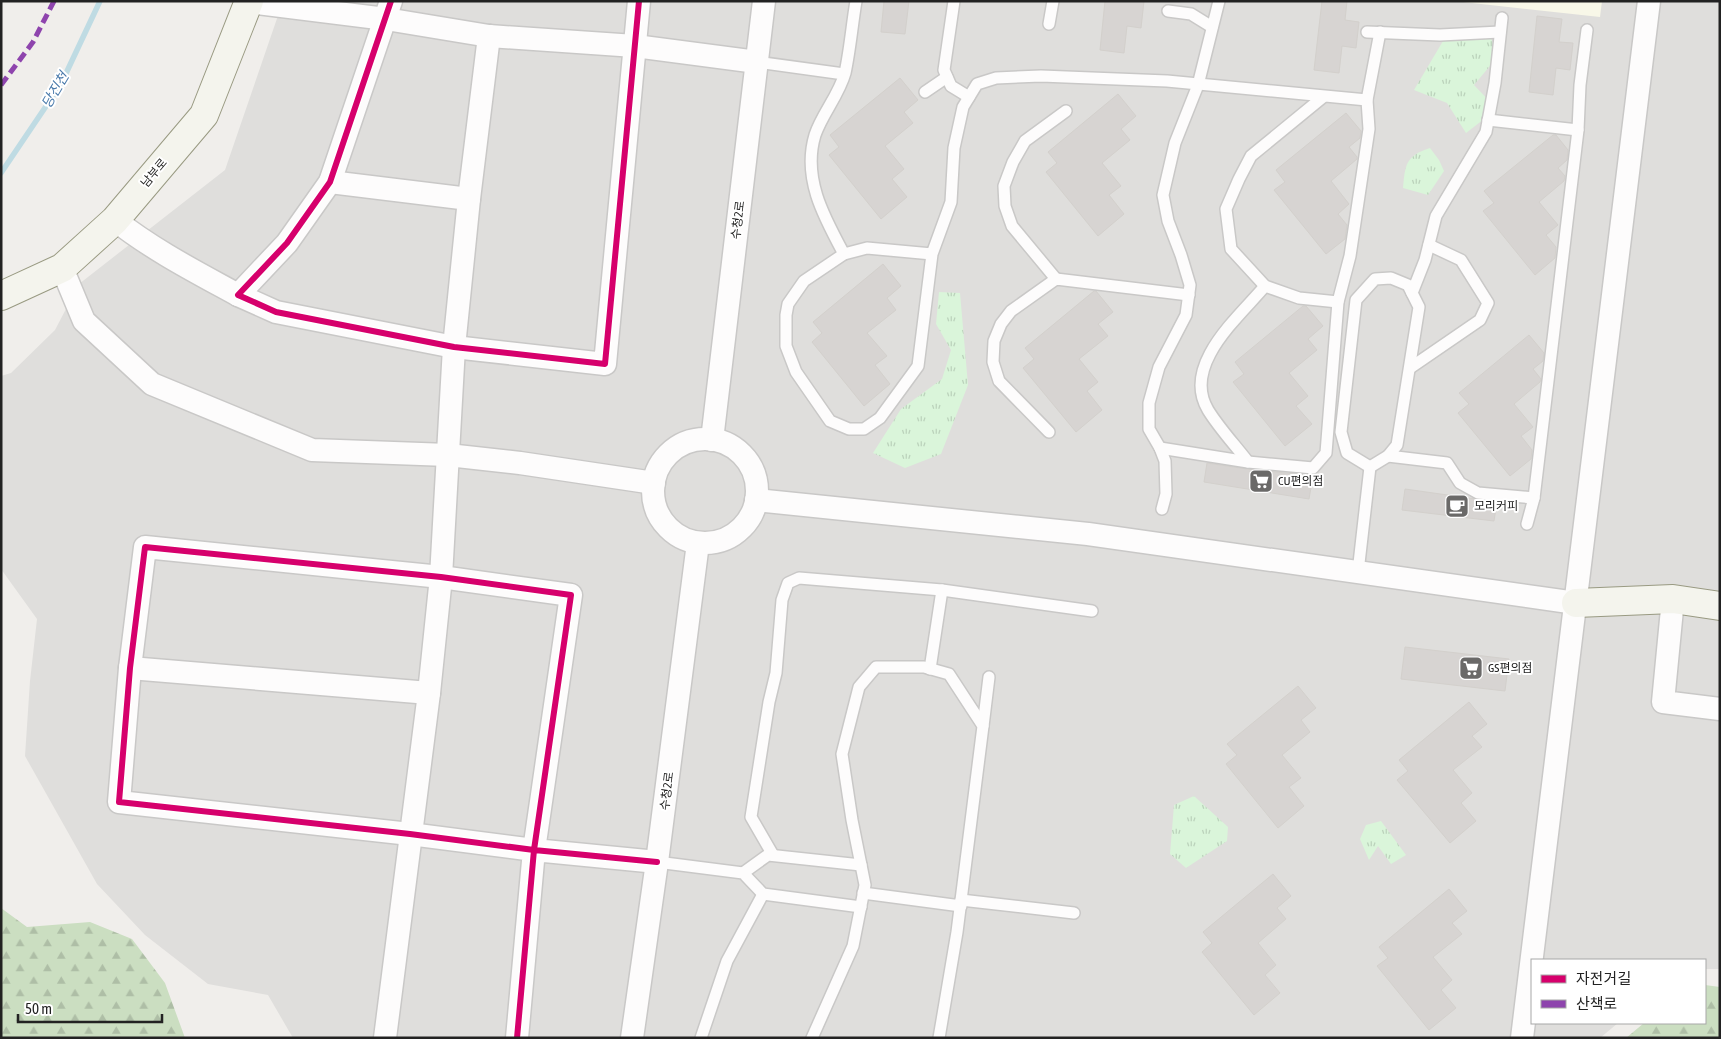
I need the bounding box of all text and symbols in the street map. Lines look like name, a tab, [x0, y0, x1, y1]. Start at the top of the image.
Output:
water label: 당진천	[38, 68, 72, 111]
street label: 남부로	[138, 156, 170, 190]
street label: 수청2로	[729, 200, 747, 240]
supermarket icon: CU편의점	[1248, 468, 1274, 494]
place label: CU편의점	[1278, 474, 1324, 488]
cafe icon: 모리커피	[1444, 493, 1470, 519]
place label: 모리커피	[1474, 499, 1518, 513]
supermarket icon: GS편의점	[1458, 655, 1484, 681]
place label: GS편의점	[1488, 661, 1533, 675]
street label: 수청2로	[658, 771, 676, 811]
legend	[1531, 959, 1706, 1024]
text: 자전거길	[1576, 970, 1631, 987]
scale bar	[18, 992, 161, 1024]
text: 산책로	[1576, 995, 1617, 1012]
text: 50 m	[25, 1000, 52, 1017]

